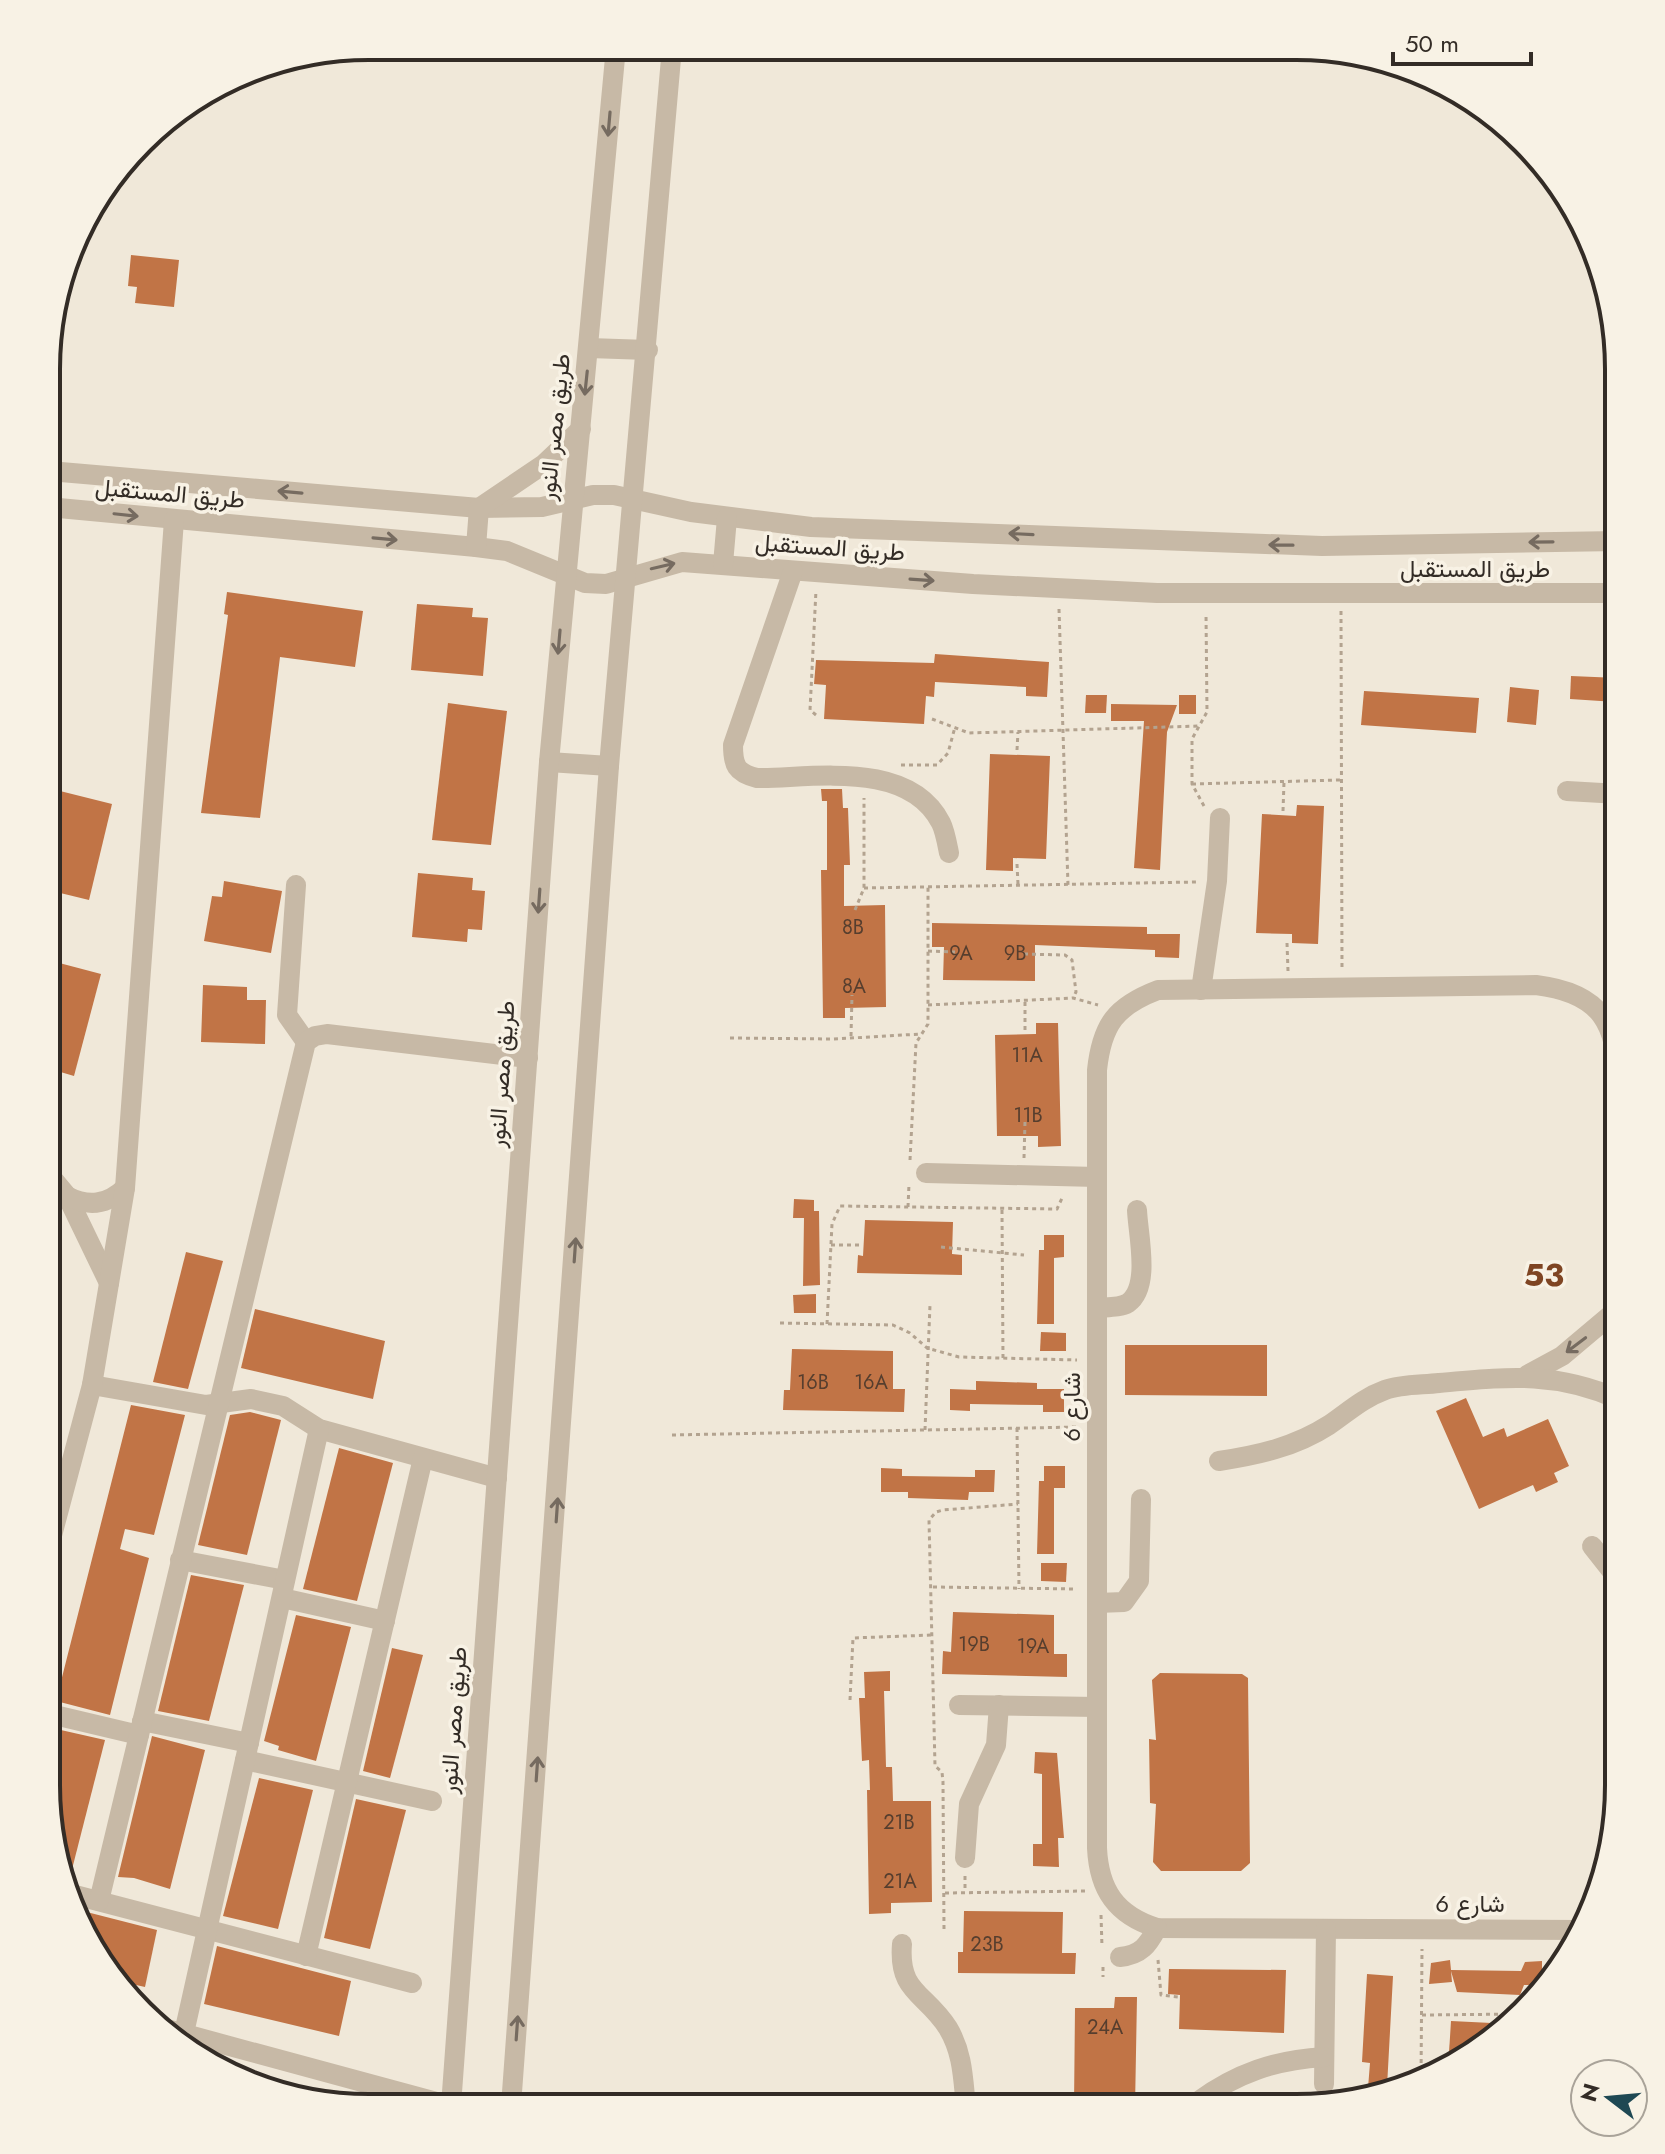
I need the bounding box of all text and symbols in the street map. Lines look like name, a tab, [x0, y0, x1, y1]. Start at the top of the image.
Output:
scale bar	[1393, 16, 1531, 66]
text: 50 m	[1405, 26, 1459, 61]
one-way arrow	[601, 110, 616, 137]
street label: طريق مصر النور	[529, 352, 579, 503]
one-way arrow	[578, 369, 593, 396]
street label: طريق المستقبل	[94, 469, 246, 517]
one-way arrow	[278, 485, 304, 500]
one-way arrow	[112, 508, 139, 523]
street label: طريق المستقبل	[754, 524, 906, 570]
one-way arrow	[1008, 527, 1035, 542]
one-way arrow	[371, 532, 398, 547]
one-way arrow	[1528, 534, 1555, 550]
one-way arrow	[1268, 537, 1295, 552]
street label: طريق المستقبل	[1400, 551, 1550, 586]
one-way arrow	[650, 558, 676, 573]
one-way arrow	[908, 573, 935, 588]
one-way arrow	[551, 628, 566, 655]
one-way arrow	[531, 887, 546, 914]
house number: 8B	[842, 913, 864, 942]
house number: 9A	[949, 939, 973, 968]
house number: 9B	[1004, 939, 1026, 968]
house number: 8A	[842, 972, 867, 1001]
street label: طريق مصر النور	[478, 999, 524, 1150]
house number: 11A	[1011, 1041, 1043, 1070]
house number: 11B	[1013, 1101, 1043, 1130]
one-way arrow	[568, 1237, 583, 1264]
district label: 53	[1524, 1252, 1564, 1298]
one-way arrow	[1565, 1337, 1587, 1354]
house number: 16B	[797, 1368, 829, 1397]
house number: 16A	[854, 1368, 889, 1397]
street label: شارع 6	[1054, 1372, 1089, 1442]
one-way arrow	[550, 1497, 565, 1524]
house number: 19B	[958, 1630, 990, 1659]
house number: 19A	[1017, 1632, 1050, 1661]
street label: طريق مصر النور	[430, 1645, 476, 1796]
one-way arrow	[530, 1756, 545, 1783]
house number: 21B	[883, 1808, 915, 1837]
house number: 21A	[883, 1867, 918, 1896]
street label: شارع 6	[1435, 1886, 1505, 1921]
house number: 23B	[970, 1930, 1004, 1959]
house number: 24A	[1087, 2013, 1124, 2042]
one-way arrow	[510, 2015, 525, 2042]
north arrow	[1569, 2058, 1649, 2138]
text: N	[1572, 2080, 1608, 2105]

